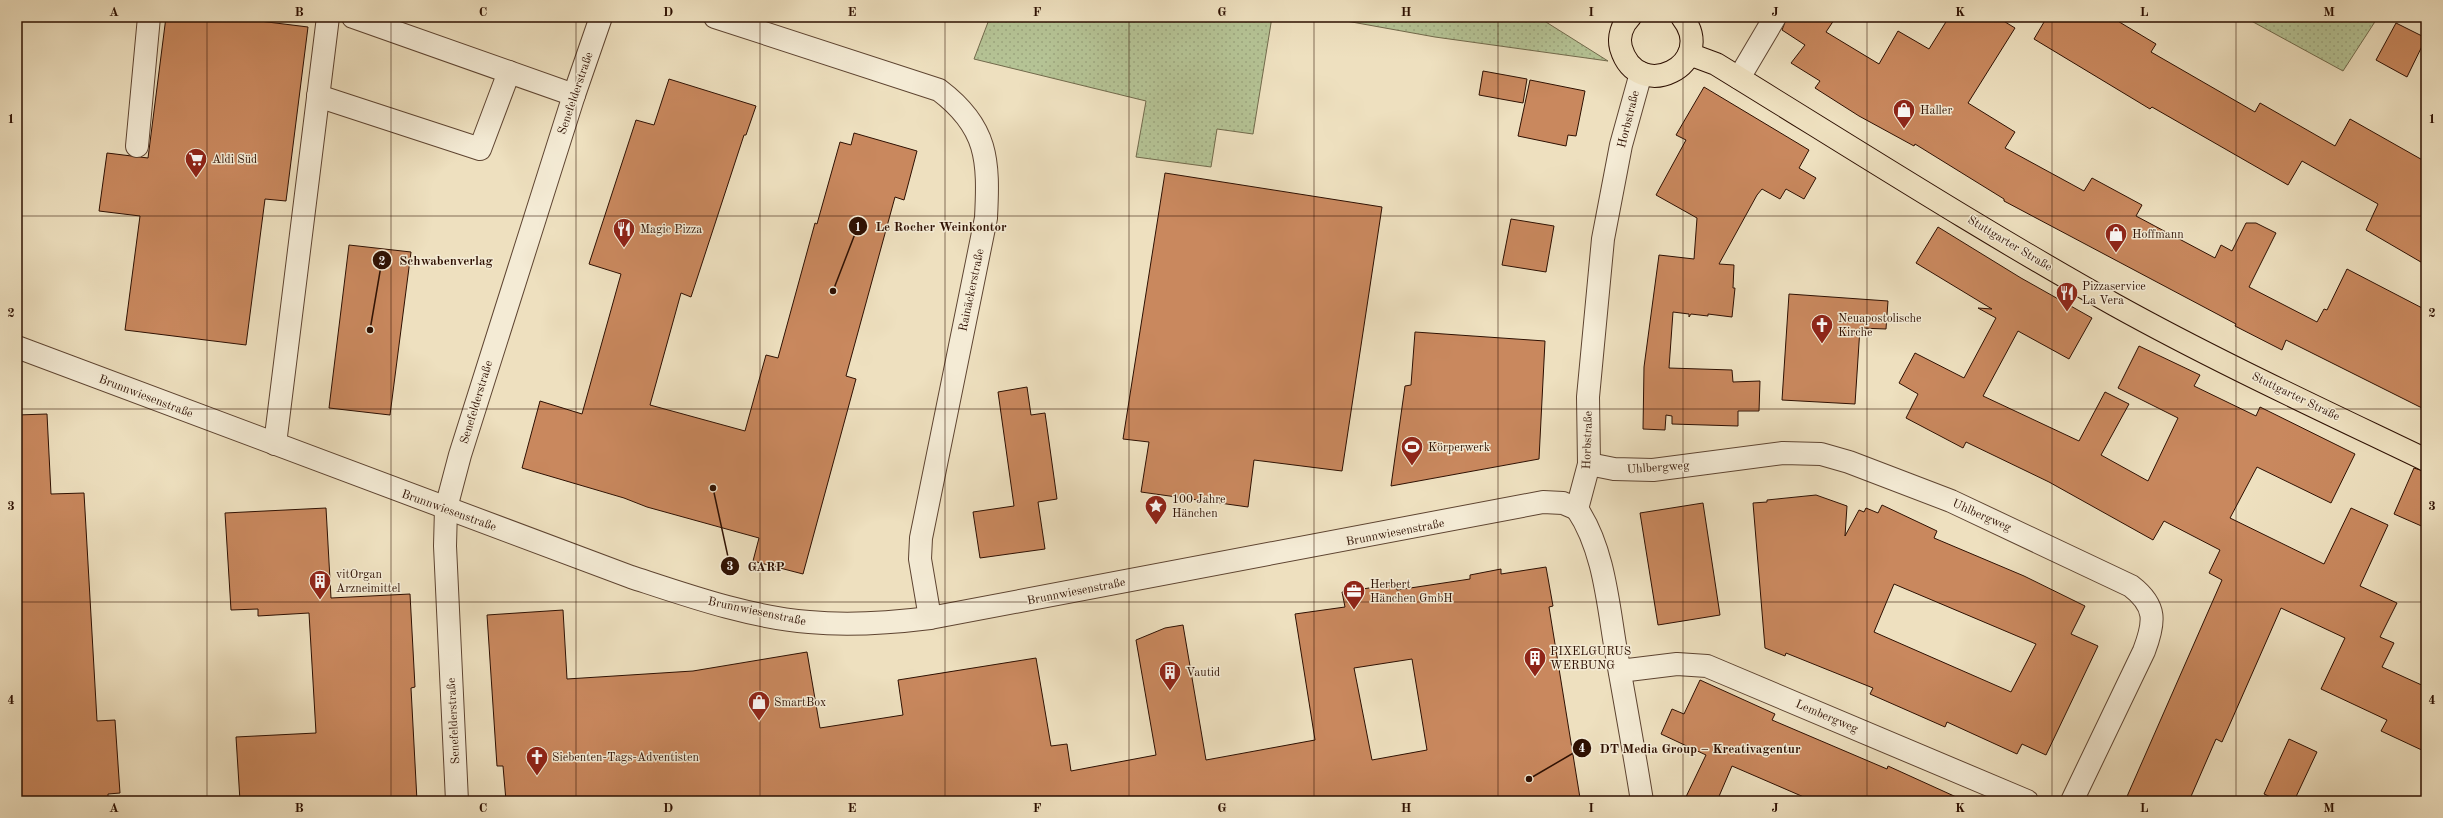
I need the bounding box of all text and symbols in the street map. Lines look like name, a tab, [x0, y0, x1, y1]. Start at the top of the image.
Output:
text: A	[109, 6, 119, 19]
text: B	[294, 6, 304, 19]
text: C	[479, 6, 487, 19]
text: D	[663, 6, 673, 19]
text: E	[848, 6, 857, 19]
text: F	[1033, 6, 1042, 19]
text: G	[1217, 6, 1227, 19]
text: H	[1401, 6, 1412, 19]
text: I	[1588, 6, 1594, 19]
text: J	[1771, 6, 1779, 19]
text: K	[1955, 6, 1965, 19]
text: L	[2140, 6, 2149, 19]
text: M	[2323, 6, 2335, 19]
street label: Senefelderstraße	[556, 50, 596, 136]
street label: Horbstraße	[1616, 89, 1642, 149]
shop icon: Haller	[1891, 97, 1917, 130]
place label: Haller	[1920, 105, 1952, 117]
text: 1	[7, 113, 15, 126]
text: 1	[2428, 113, 2436, 126]
supermarket icon: Aldi Süd	[183, 146, 209, 179]
place label: Aldi Süd	[212, 154, 257, 166]
callout: Le Rocher Weinkontor	[848, 214, 1015, 239]
street label: Stuttgarter Straße	[1965, 214, 2054, 274]
restaurant icon: Magic Pizza	[611, 216, 637, 249]
text: Le Rocher Weinkontor	[875, 221, 1007, 234]
shop icon: Hoffmann	[2103, 221, 2129, 254]
text: 1	[855, 222, 861, 234]
place label: Magic Pizza	[640, 224, 702, 236]
place label: Hoffmann	[2132, 229, 2184, 241]
street label: Rainäckerstraße	[957, 247, 987, 333]
callout: Schwabenverlag	[372, 248, 501, 273]
text: Schwabenverlag	[399, 255, 494, 268]
text: 2	[379, 256, 386, 268]
restaurant icon: Pizzaservice La Vera	[2054, 280, 2080, 313]
place label: Pizzaservice La Vera	[2082, 281, 2146, 307]
text: 2	[7, 307, 15, 320]
text: 2	[2428, 307, 2436, 320]
church icon: Neuapostolische Kirche	[1809, 312, 1835, 345]
place label: Neuapostolische Kirche	[1838, 313, 1922, 339]
street label: Senefelderstraße	[459, 359, 495, 445]
street label: Stuttgarter Straße	[2250, 370, 2342, 424]
street label: Brunnwiesenstraße	[97, 373, 195, 421]
street label: Horbstraße	[1581, 410, 1595, 470]
sports icon: Körperwerk	[1399, 434, 1425, 467]
place label: Körperwerk	[1428, 442, 1490, 454]
street label: Uhlbergweg	[1626, 460, 1690, 476]
street label: Brunnwiesenstraße	[400, 488, 498, 534]
place icon: 100 Jahre Hänchen	[1143, 493, 1169, 526]
place label: 100 Jahre Hänchen	[1172, 494, 1226, 520]
street label: Uhlbergweg	[1950, 498, 2013, 534]
text: 3	[7, 500, 15, 513]
text: 3	[2428, 500, 2436, 513]
street label: Brunnwiesenstraße	[1345, 517, 1446, 548]
callout: GARP	[720, 554, 793, 579]
text: 3	[727, 561, 734, 573]
text: GARP	[747, 561, 785, 574]
building icon: vitOrgan Arzneimittel	[307, 568, 333, 601]
place label: vitOrgan Arzneimittel	[336, 569, 401, 595]
street label: Brunnwiesenstraße	[1026, 576, 1127, 607]
office icon: Herbert Hänchen GmbH	[1341, 578, 1367, 611]
place label: Herbert Hänchen GmbH	[1370, 579, 1453, 605]
street label: Brunnwiesenstraße	[707, 596, 807, 628]
building icon: PIXELGURUS WERBUNG	[1522, 645, 1548, 678]
place label: PIXELGURUS WERBUNG	[1550, 646, 1631, 672]
building icon: Vautid	[1157, 659, 1183, 692]
place label: Vautid	[1186, 667, 1220, 679]
street label: Senefelderstraße	[446, 677, 462, 764]
shop icon: SmartBox	[746, 689, 772, 722]
text: 4	[7, 694, 15, 707]
text: 4	[2428, 694, 2436, 707]
place label: SmartBox	[774, 697, 826, 709]
street label: Lembergweg	[1793, 698, 1860, 736]
callout: DT Media Group – Kreativagentur	[1572, 736, 1809, 761]
text: 4	[1579, 743, 1586, 755]
text: DT Media Group – Kreativagentur	[1599, 743, 1801, 756]
church icon: Siebenten-Tags-Adventisten	[524, 744, 550, 777]
place label: Siebenten-Tags-Adventisten	[552, 752, 700, 764]
text: A	[109, 802, 119, 815]
text: B	[294, 802, 304, 815]
text: C	[479, 802, 487, 815]
text: D	[663, 802, 673, 815]
text: E	[848, 802, 857, 815]
text: F	[1033, 802, 1042, 815]
text: G	[1217, 802, 1227, 815]
text: H	[1401, 802, 1412, 815]
text: I	[1588, 802, 1594, 815]
text: J	[1771, 802, 1779, 815]
text: K	[1955, 802, 1965, 815]
text: L	[2140, 802, 2149, 815]
text: M	[2323, 802, 2335, 815]

